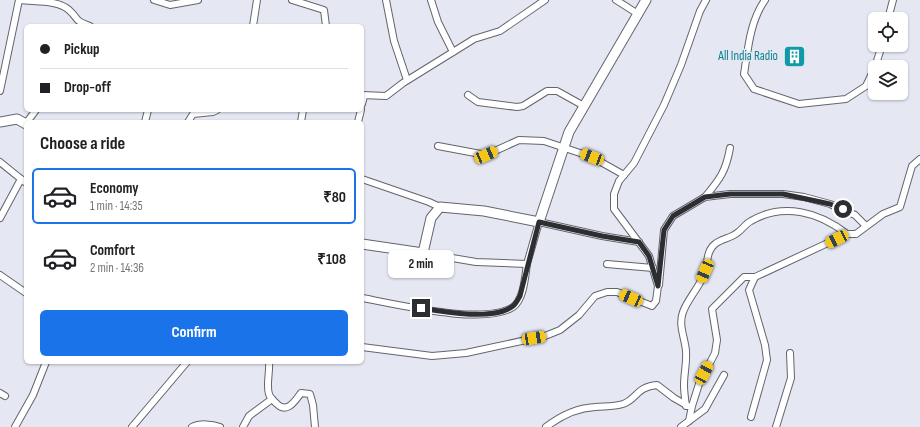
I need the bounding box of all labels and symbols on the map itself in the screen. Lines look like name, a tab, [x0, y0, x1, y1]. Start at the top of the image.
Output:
building icon: All India Radio	[781, 43, 807, 69]
place label: All India Radio	[717, 48, 778, 64]
car	[473, 145, 499, 165]
car	[579, 147, 605, 167]
route start	[834, 200, 852, 218]
car	[824, 228, 850, 250]
callout: 2 min	[388, 250, 454, 278]
car	[695, 258, 715, 284]
car	[618, 288, 644, 308]
route end	[412, 299, 430, 317]
car	[521, 330, 547, 346]
car	[693, 360, 715, 386]

